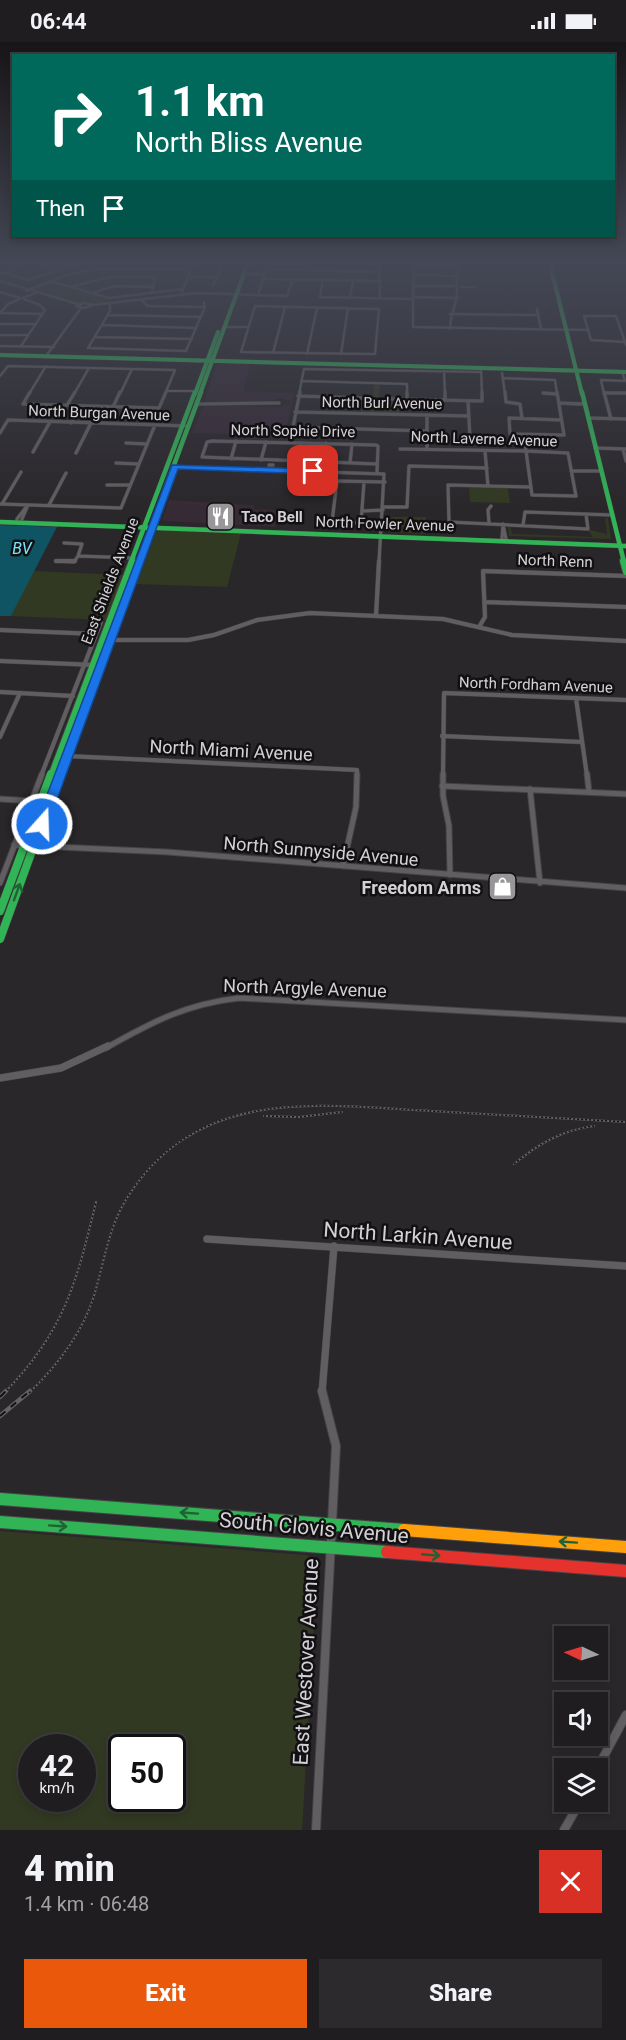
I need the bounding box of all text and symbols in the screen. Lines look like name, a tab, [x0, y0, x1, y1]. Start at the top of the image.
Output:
text: 06:44	[30, 9, 87, 34]
text: 1.1 km	[135, 77, 265, 126]
icon: right	[36, 78, 114, 156]
text: North Bliss Avenue	[135, 127, 363, 159]
icon: arrive	[97, 192, 130, 225]
text: Then	[36, 196, 85, 221]
street label: North Burl Avenue	[321, 393, 443, 413]
street label: North Burgan Avenue	[28, 402, 170, 424]
street label: North Sophie Drive	[230, 421, 356, 441]
street label: North Laverne Avenue	[410, 427, 558, 451]
pin	[287, 445, 338, 496]
icon: arrive	[296, 454, 329, 487]
restaurant icon: Taco Bell	[204, 501, 236, 533]
place label: Taco Bell	[241, 508, 303, 526]
street label: North Fowler Avenue	[315, 513, 455, 535]
street label: East Shields Avenue	[78, 515, 143, 647]
water label: BV	[12, 539, 33, 558]
street label: North Renn	[517, 551, 593, 571]
street label: North Fordham Avenue	[459, 673, 613, 697]
street label: North Miami Avenue	[149, 735, 313, 765]
position arrow	[10.0, 792, 74.0, 856]
street label: North Sunnyside Avenue	[223, 832, 419, 870]
shop icon: Freedom Arms	[486, 871, 518, 903]
place label: Freedom Arms	[362, 877, 481, 898]
one-way arrow	[12, 884, 23, 902]
street label: North Argyle Avenue	[223, 975, 387, 1001]
street label: North Larkin Avenue	[323, 1217, 513, 1255]
one-way arrow	[180, 1507, 200, 1518]
street label: South Clovis Avenue	[218, 1508, 410, 1548]
one-way arrow	[48, 1521, 68, 1532]
one-way arrow	[558, 1536, 578, 1547]
one-way arrow	[420, 1550, 440, 1561]
street label: East Westover Avenue	[289, 1558, 323, 1766]
north arrow	[554, 1626, 608, 1680]
map controls	[554, 1626, 608, 1812]
button: sound	[554, 1692, 608, 1746]
speed limit sign: 50	[108, 1734, 186, 1812]
text: 42	[40, 1748, 74, 1783]
button: layers	[554, 1758, 608, 1812]
text: km/h	[39, 1779, 75, 1797]
text: 4 min	[24, 1848, 115, 1890]
button: close	[539, 1850, 602, 1913]
text: 1.4 km · 06:48	[24, 1892, 149, 1916]
button: Exit	[24, 1959, 307, 2028]
button: Share	[319, 1959, 602, 2028]

